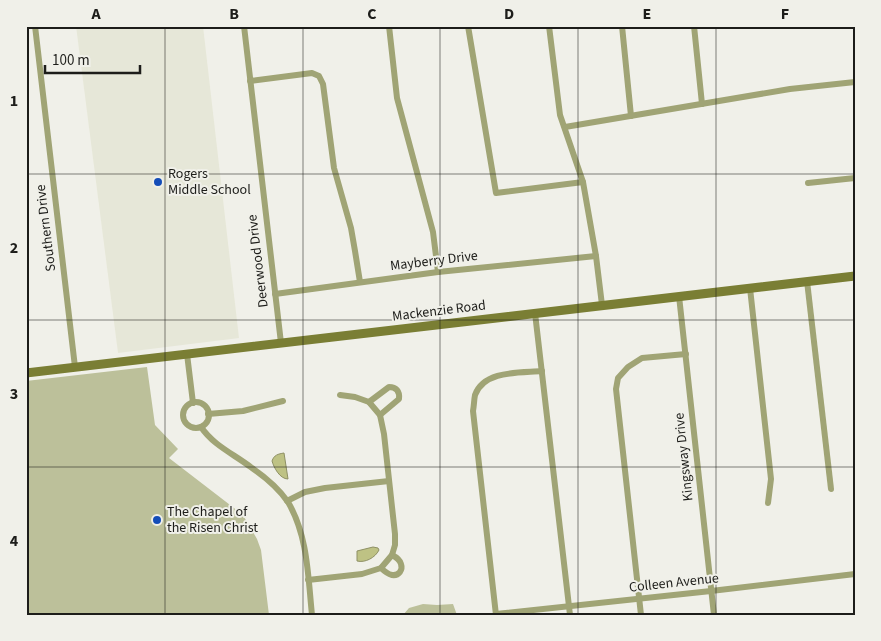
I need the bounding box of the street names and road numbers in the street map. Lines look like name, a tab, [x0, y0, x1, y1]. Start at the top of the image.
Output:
street label: Southern Drive	[31, 183, 61, 273]
street label: Deerwood Drive	[242, 213, 274, 309]
street label: Mayberry Drive	[389, 246, 479, 276]
street label: Mackenzie Road	[391, 295, 487, 327]
street label: Kingsway Drive	[669, 412, 699, 502]
street label: Colleen Avenue	[628, 568, 720, 598]

